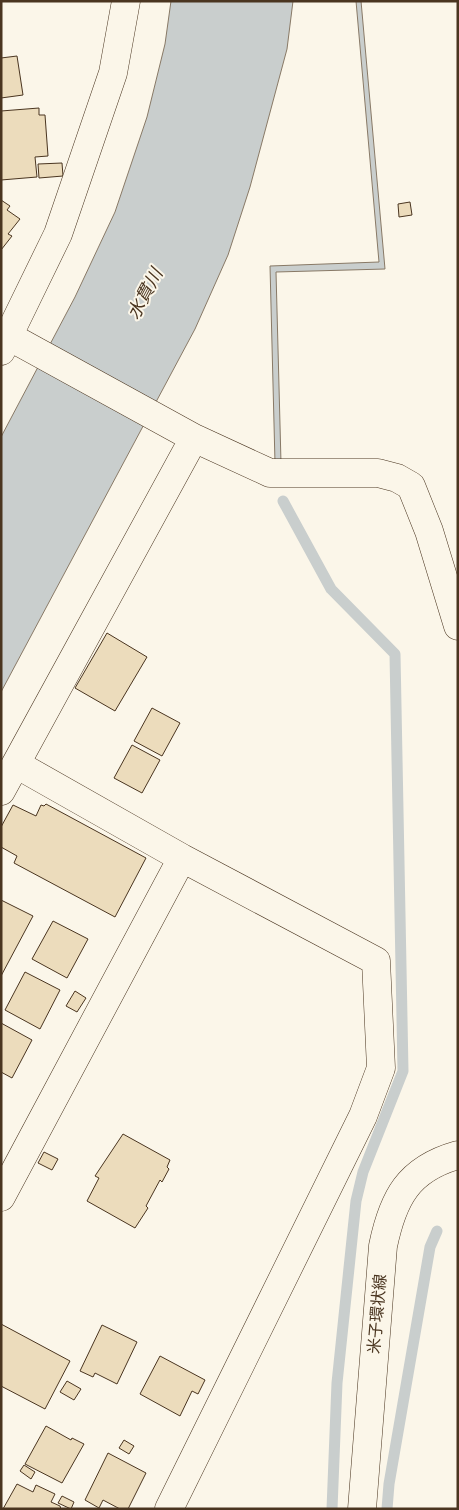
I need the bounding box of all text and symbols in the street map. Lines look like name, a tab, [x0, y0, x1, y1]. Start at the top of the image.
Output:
water label: 水貫川	[123, 263, 168, 323]
street label: 米子環状線	[364, 1273, 390, 1355]

